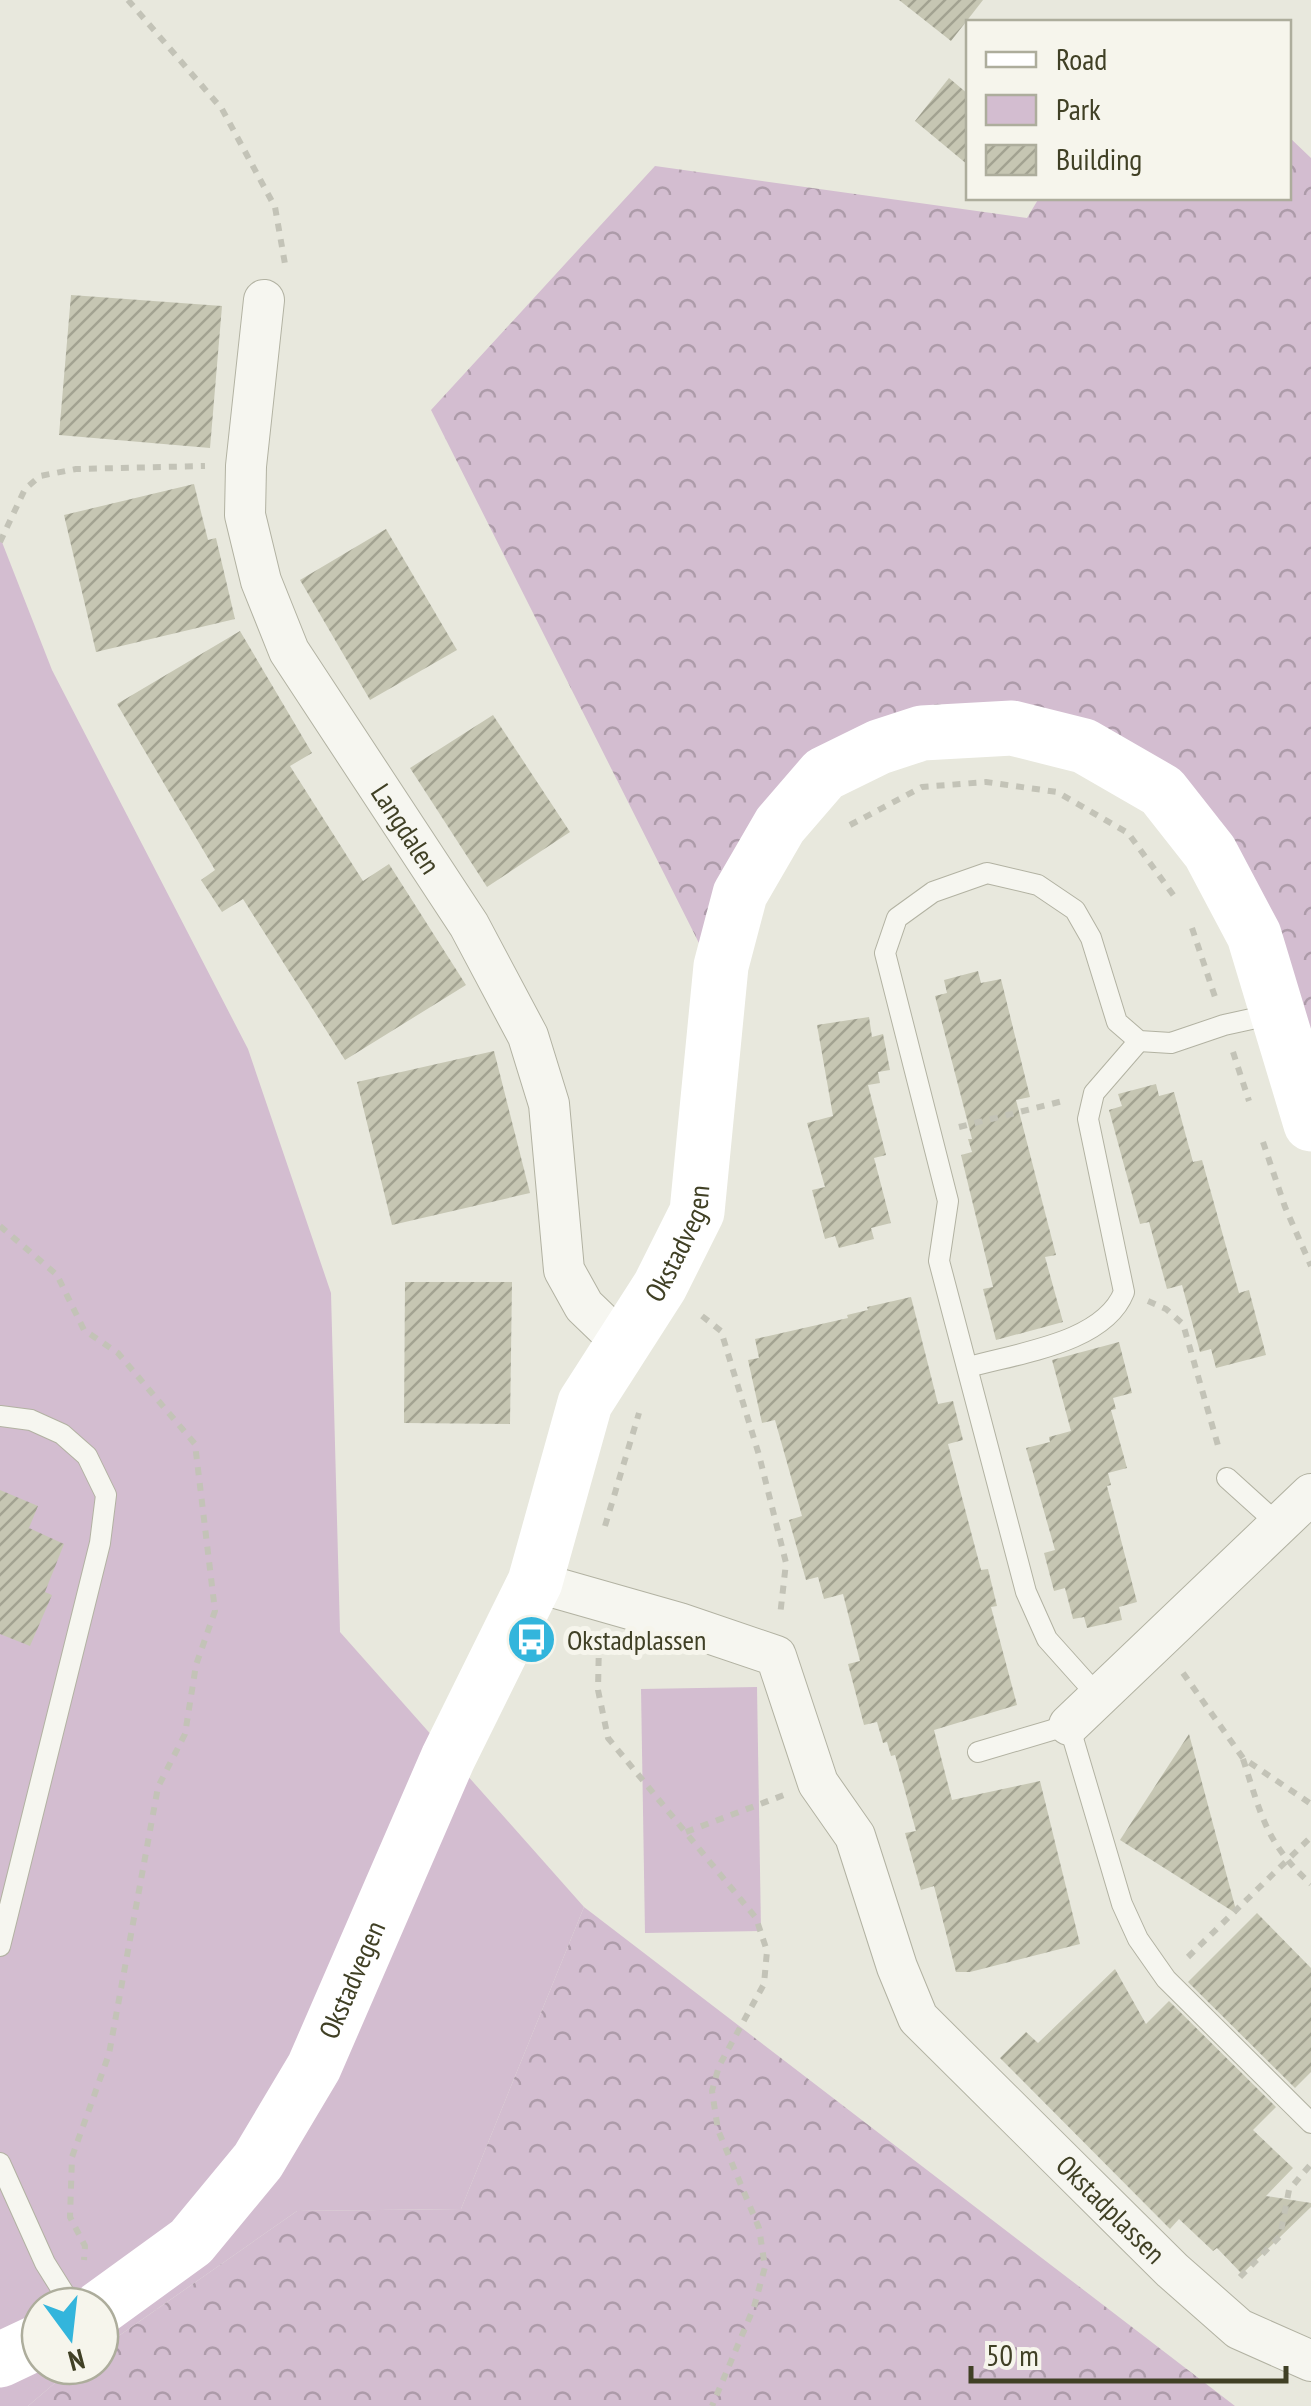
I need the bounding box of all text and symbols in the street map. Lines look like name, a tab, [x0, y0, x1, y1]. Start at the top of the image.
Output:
legend	[966, 20, 1291, 200]
text: Road	[1056, 39, 1107, 78]
text: Park	[1056, 89, 1101, 128]
text: Building	[1056, 139, 1142, 178]
street label: Langdalen	[363, 776, 449, 881]
street label: Okstadvegen	[636, 1183, 718, 1309]
bus stop icon: Okstadplassen	[506, 1614, 558, 1666]
place label: Okstadplassen	[567, 1621, 706, 1658]
street label: Okstadvegen	[310, 1915, 393, 2044]
street label: Okstadplassen	[1049, 2147, 1174, 2271]
north arrow	[20, 2286, 120, 2386]
scale bar	[971, 2321, 1286, 2383]
text: 50 m	[986, 2335, 1039, 2374]
text: N	[65, 2341, 89, 2380]

